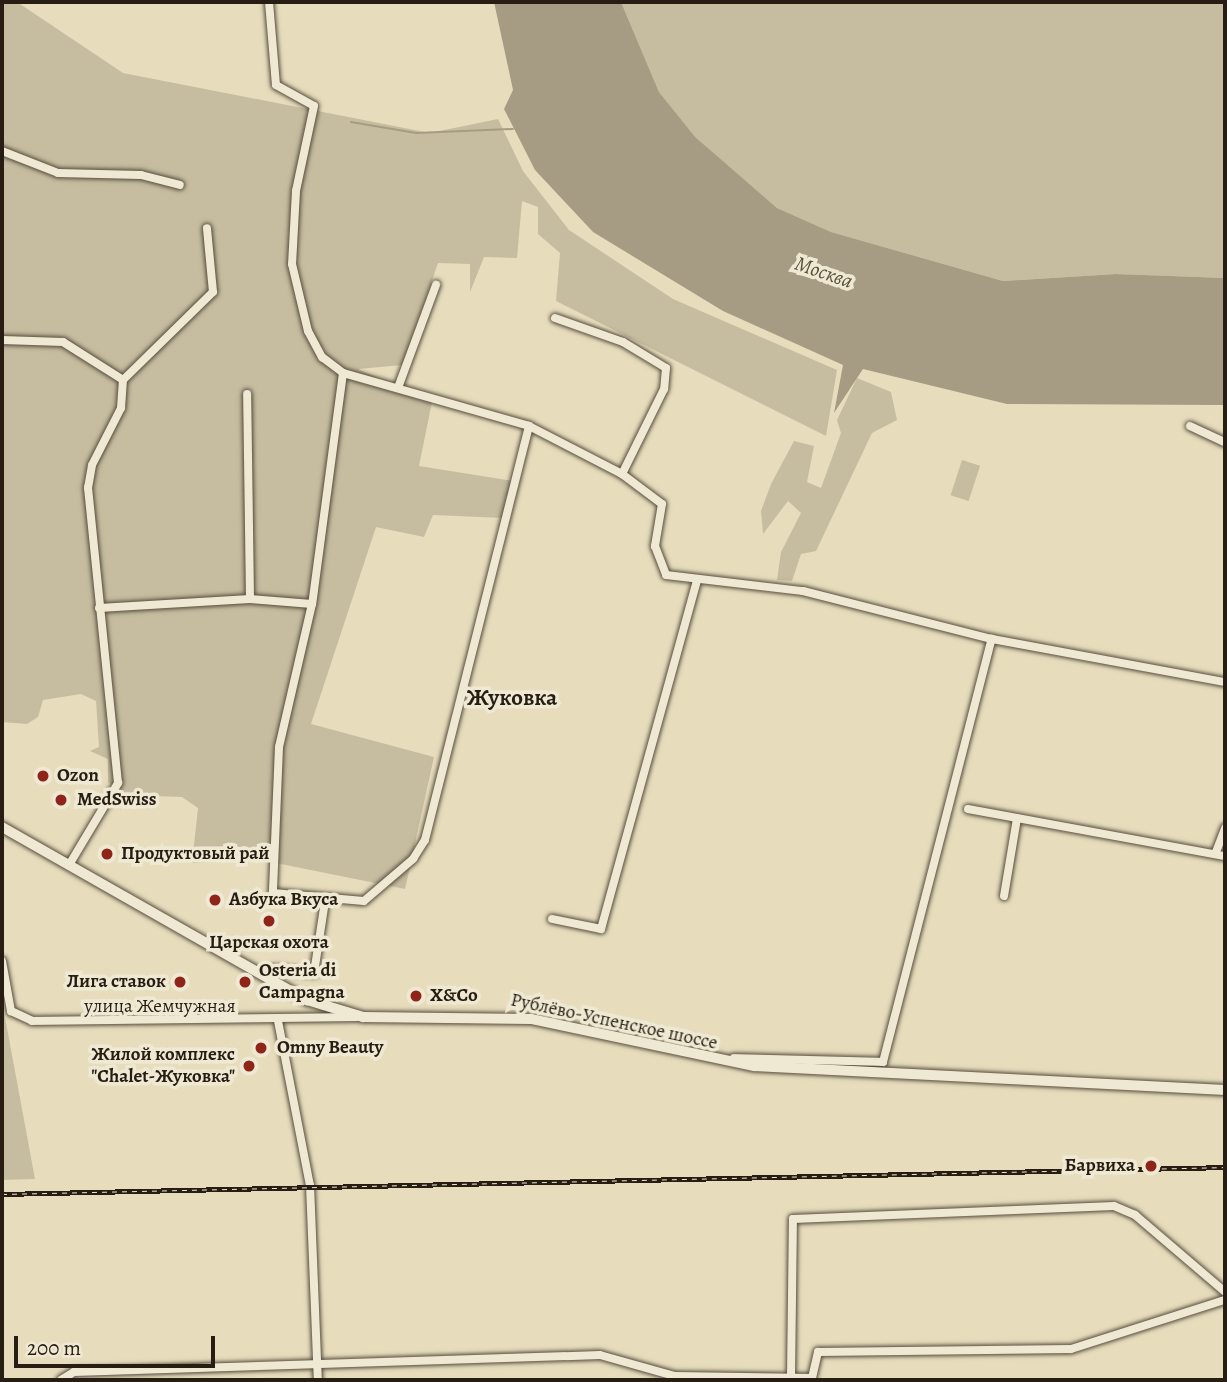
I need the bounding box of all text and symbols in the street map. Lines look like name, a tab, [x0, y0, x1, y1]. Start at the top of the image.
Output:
water label: Москва	[792, 250, 856, 294]
district label: Жуковка	[467, 684, 557, 712]
place label: Ozon	[57, 765, 99, 787]
marker: Ozon	[35, 768, 51, 784]
place label: MedSwiss	[77, 789, 157, 811]
marker: MedSwiss	[51, 790, 71, 810]
place label: Продуктовый рай	[121, 843, 270, 865]
marker: Продуктовый рай	[99, 846, 115, 862]
place label: Азбука Вкуса	[229, 889, 338, 911]
marker: Азбука Вкуса	[207, 892, 223, 908]
marker: Царская охота	[261, 913, 277, 929]
place label: Царская охота	[209, 932, 329, 954]
place label: Osteria di Campagna	[259, 960, 345, 1004]
place label: Лига ставок	[66, 971, 166, 993]
marker: Лига ставок	[172, 974, 188, 990]
marker: Osteria di Campagna	[237, 974, 253, 990]
place label: X&Co	[430, 985, 478, 1007]
marker: X&Co	[408, 988, 424, 1004]
street label: Рублёво-Успенское шоссе	[508, 989, 720, 1055]
street label: улица Жемчужная	[84, 996, 236, 1018]
place label: Omny Beauty	[277, 1037, 383, 1059]
marker: Omny Beauty	[251, 1038, 271, 1058]
place label: Жилой комплекс "Chalet-Жуковка"	[91, 1044, 235, 1088]
marker: Жилой комплекс "Chalet-Жуковка"	[241, 1058, 257, 1074]
place label: Барвиха	[1065, 1155, 1135, 1177]
marker: Барвиха	[1141, 1156, 1161, 1176]
scale bar	[18, 1322, 219, 1366]
text: 200 m	[27, 1334, 81, 1362]

